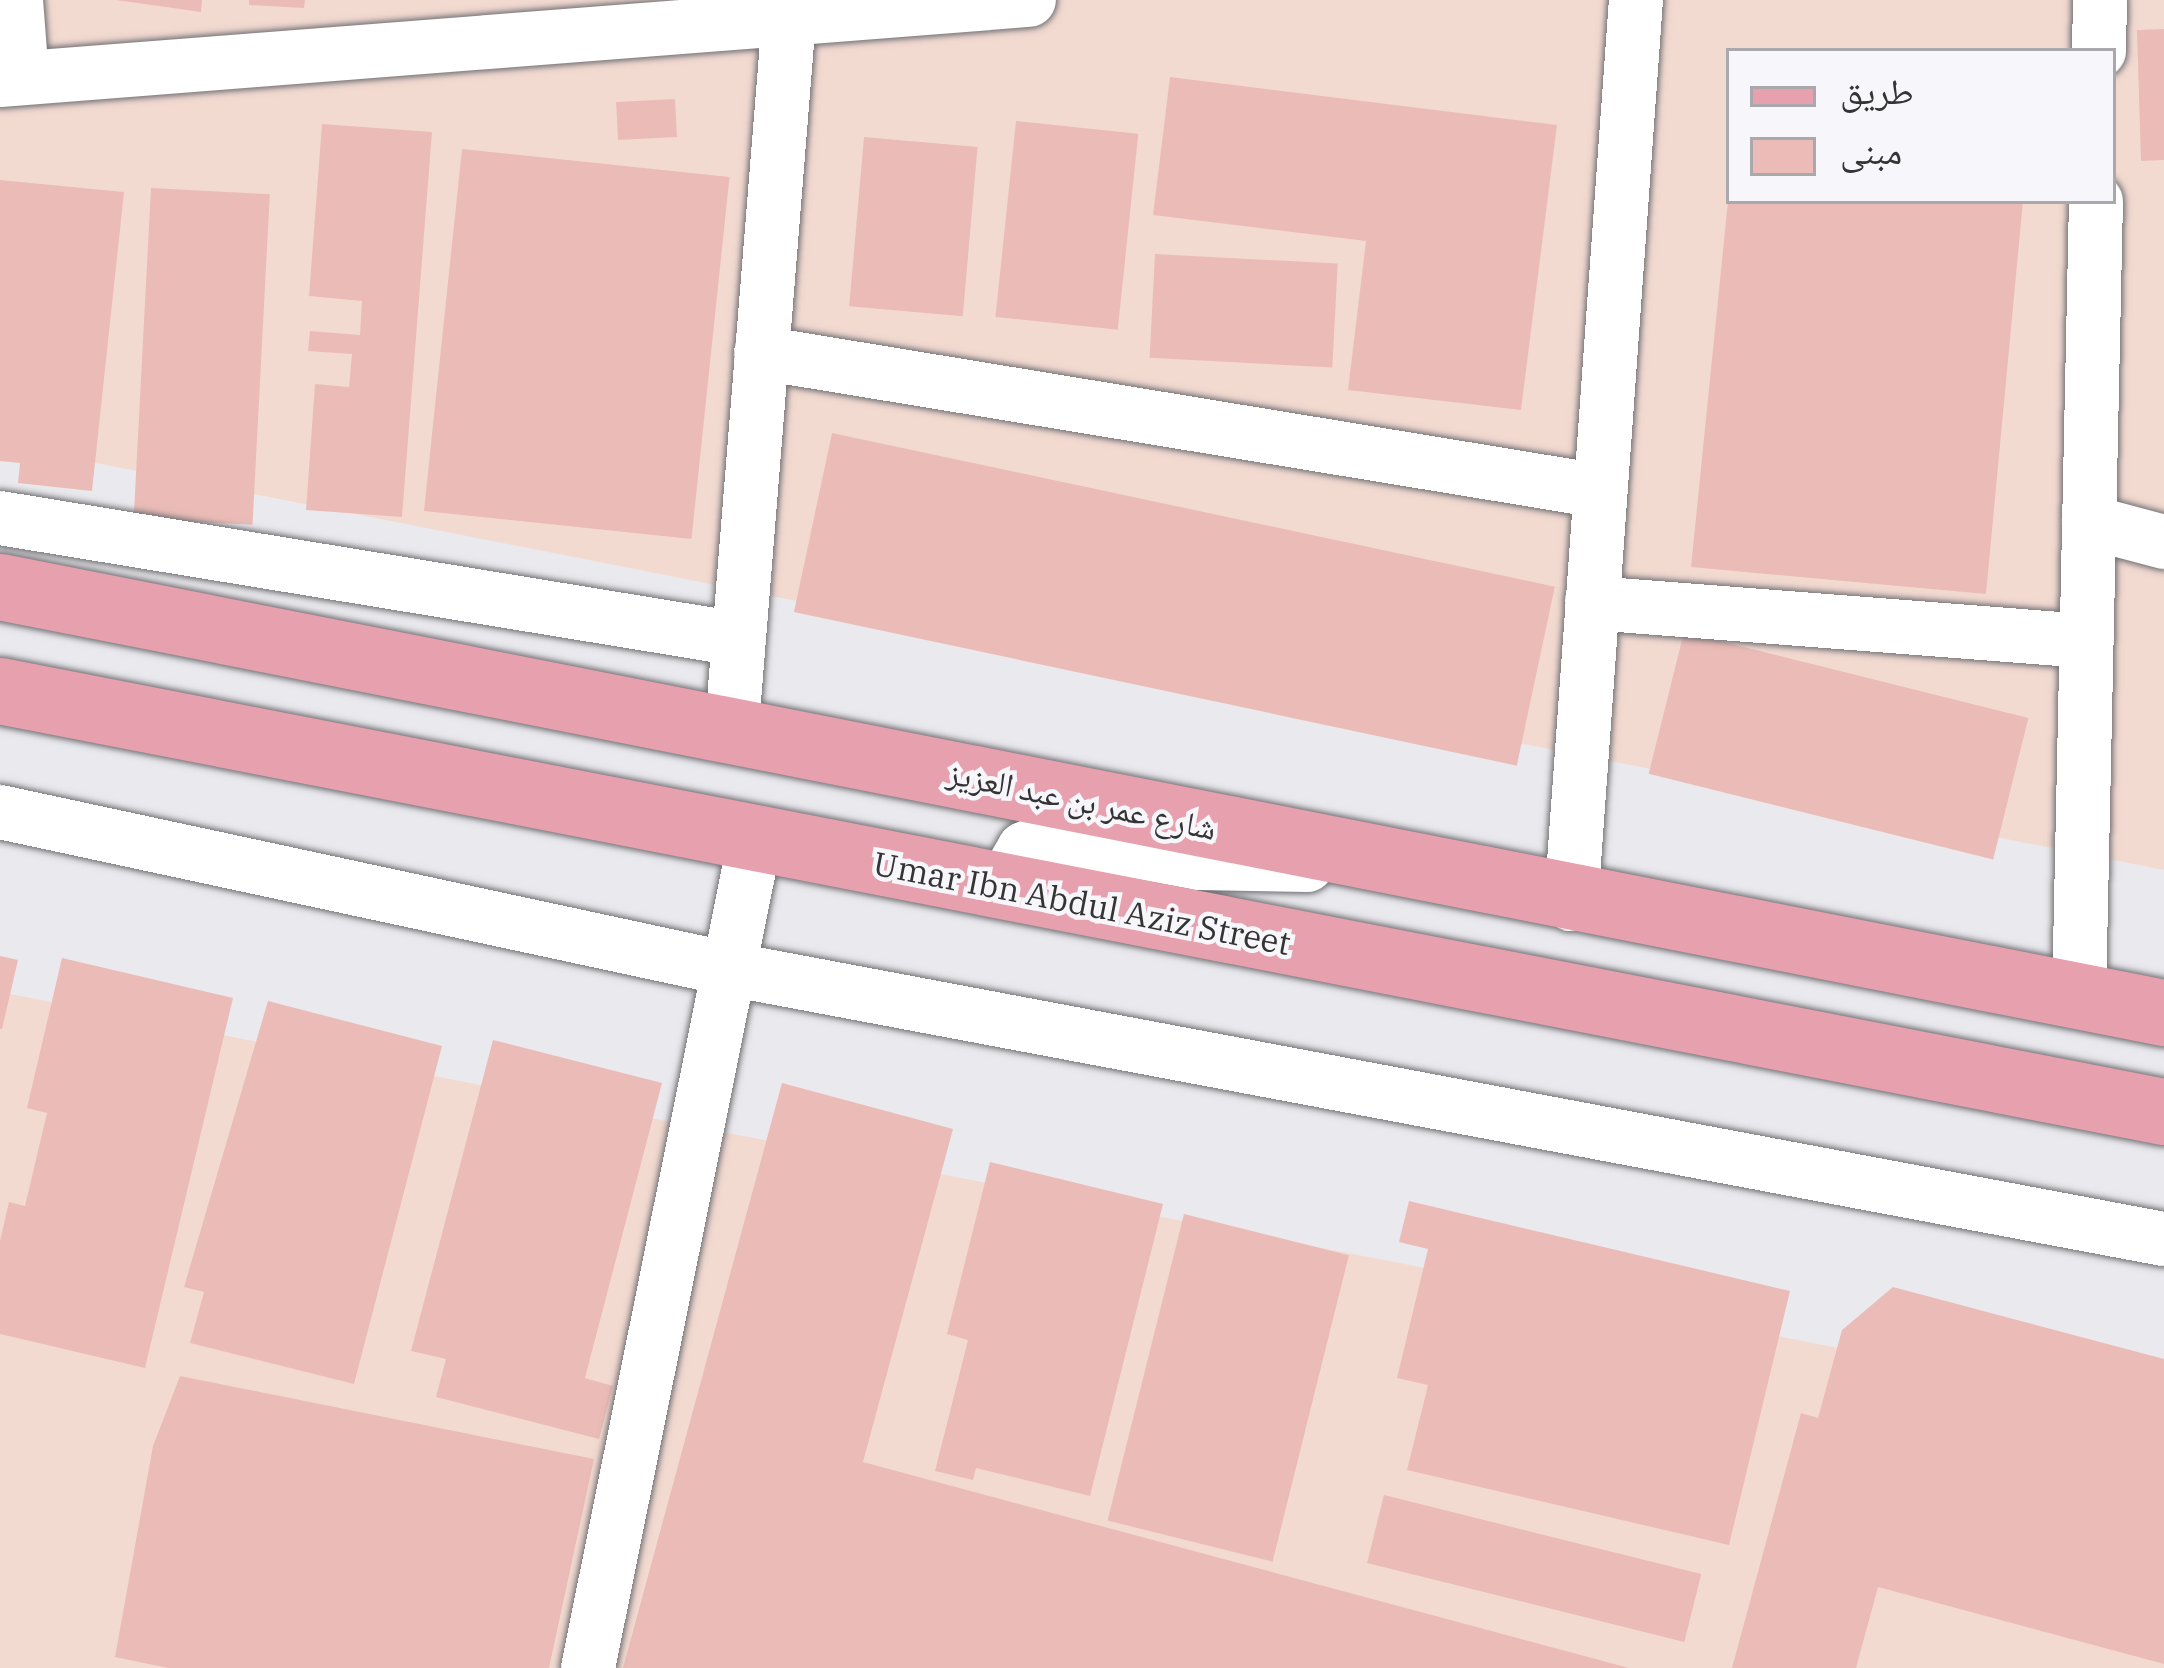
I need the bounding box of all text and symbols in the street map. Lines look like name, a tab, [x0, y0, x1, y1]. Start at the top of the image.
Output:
legend	[1726, 48, 2116, 204]
text: طريق	[1840, 67, 1914, 114]
text: مبنى	[1840, 127, 1902, 174]
street label: شارع عمر بن عبد العزيز	[944, 752, 1220, 848]
street label: Umar Ibn Abdul Aziz Street	[870, 843, 1294, 963]

